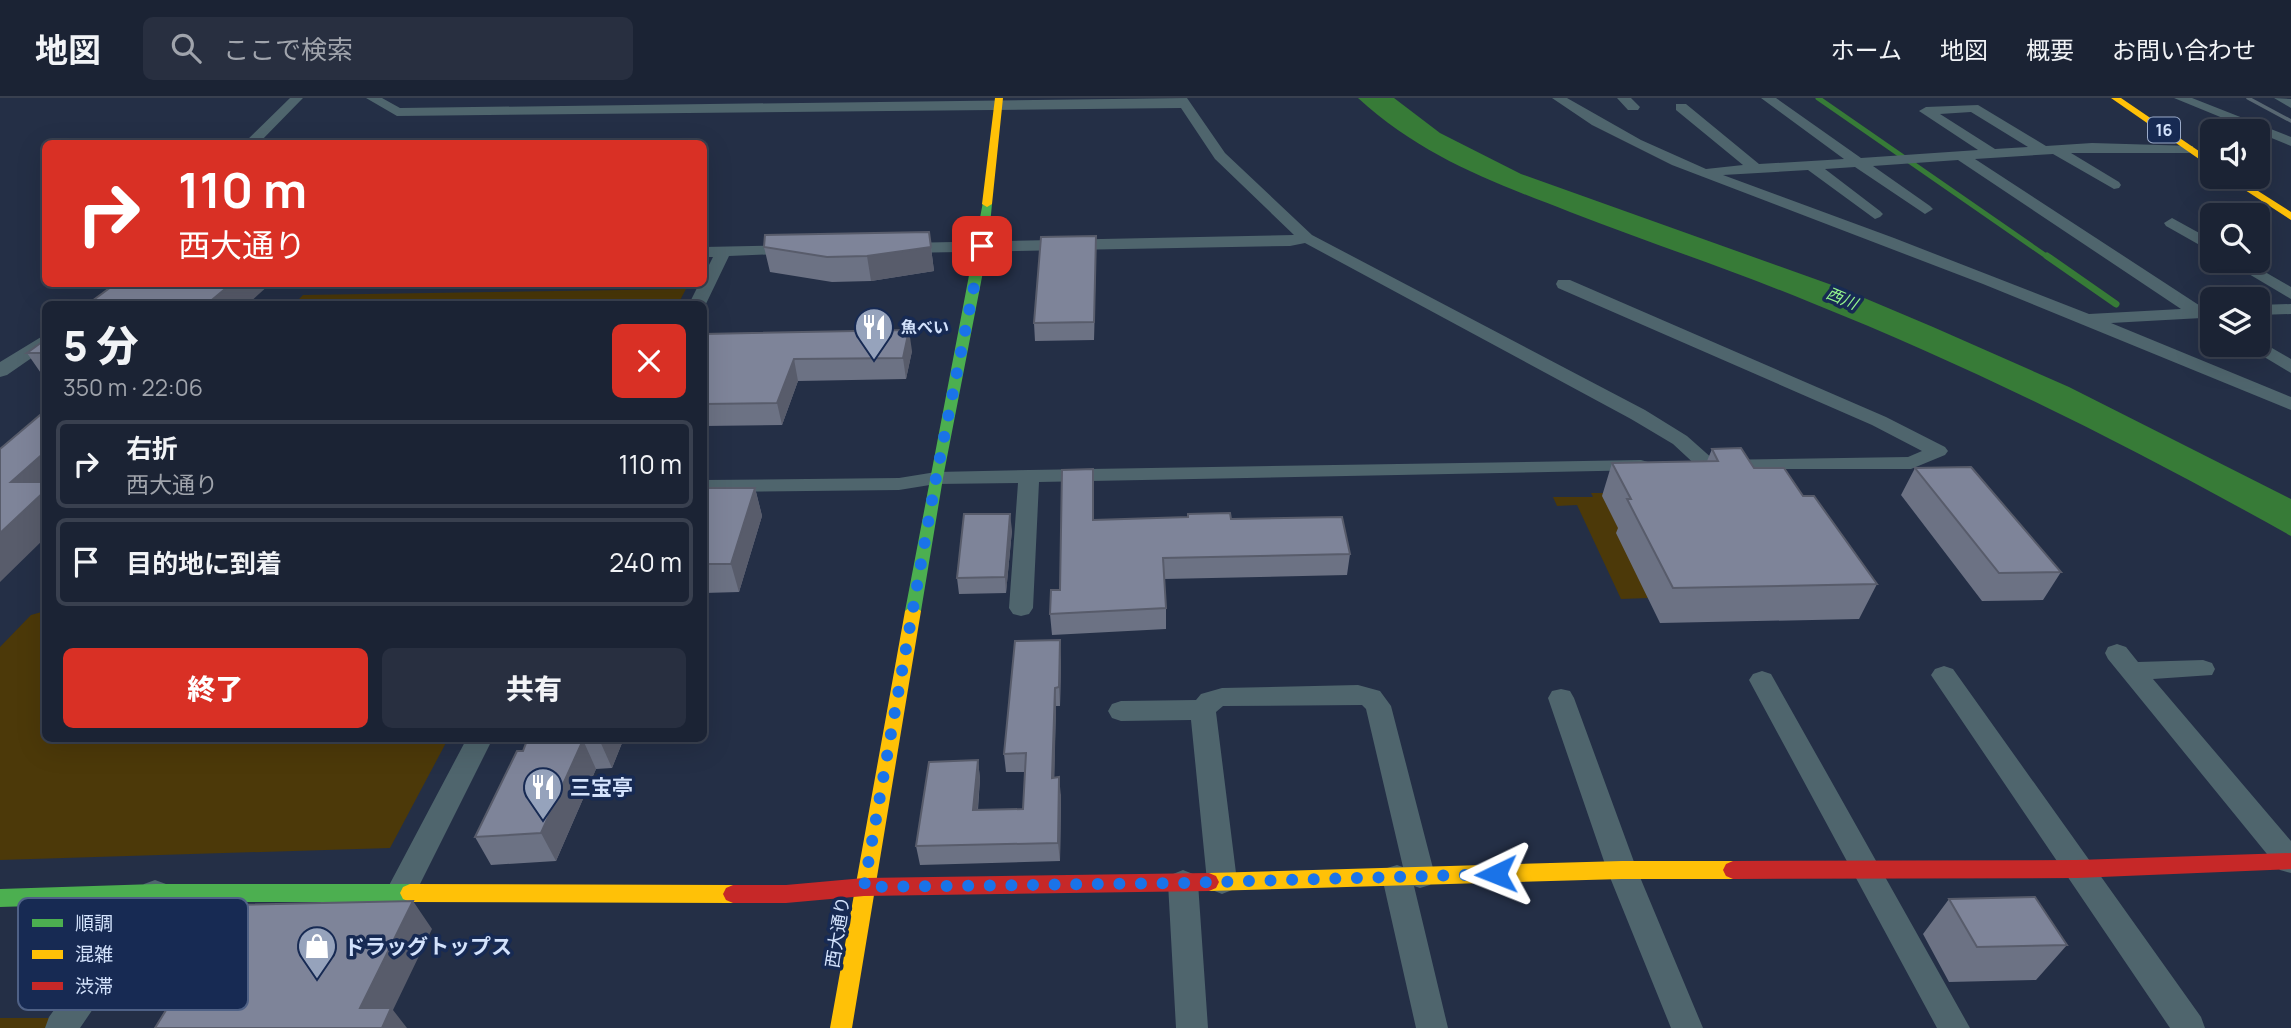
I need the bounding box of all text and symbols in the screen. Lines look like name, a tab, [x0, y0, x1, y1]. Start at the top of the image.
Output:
search box	[143, 17, 633, 80]
text: 地図	[35, 27, 101, 72]
icon: search	[167, 29, 205, 67]
text: ここで検索	[223, 31, 353, 67]
text: ホーム	[1831, 33, 1902, 66]
text: 地図	[1940, 33, 1988, 66]
text: 概要	[2026, 33, 2074, 66]
text: お問い合わせ	[2112, 33, 2256, 66]
road number: 16	[2148, 118, 2180, 142]
map controls	[2200, 119, 2270, 357]
button: sound	[2200, 119, 2270, 189]
text: 110 m	[178, 156, 307, 223]
icon: right	[63, 168, 154, 259]
button: search	[2200, 203, 2270, 273]
pin	[952, 216, 1012, 276]
text: 西大通り	[178, 223, 306, 267]
icon: arrive	[963, 227, 1001, 265]
water label: 西川	[1823, 282, 1863, 315]
button: layers	[2200, 287, 2270, 357]
restaurant icon: 魚べい	[853, 306, 895, 361]
text: 5 分	[63, 316, 138, 374]
place label: 魚べい	[901, 316, 949, 338]
button: close	[612, 324, 686, 398]
text: 350 m · 22:06	[63, 371, 203, 403]
text: 右折	[126, 430, 178, 466]
icon: right	[67, 445, 105, 483]
text: 110 m	[619, 446, 682, 482]
text: 西大通り	[126, 468, 218, 500]
icon: arrive	[67, 543, 105, 581]
text: 240 m	[609, 544, 682, 580]
text: 目的地に到着	[126, 545, 282, 581]
button: 終了	[63, 648, 368, 728]
button: 共有	[382, 648, 686, 728]
restaurant icon: 三宝亭	[522, 766, 564, 821]
place label: 三宝亭	[570, 773, 633, 801]
position arrow	[1459, 837, 1533, 911]
street label: 西大通り	[820, 895, 854, 969]
legend	[18, 898, 248, 1010]
text: 順調	[75, 910, 113, 936]
shop icon: ドラッグトップス	[296, 925, 338, 980]
place label: ドラッグトップス	[344, 932, 512, 960]
text: 混雑	[75, 941, 113, 967]
text: 渋滞	[75, 973, 113, 999]

